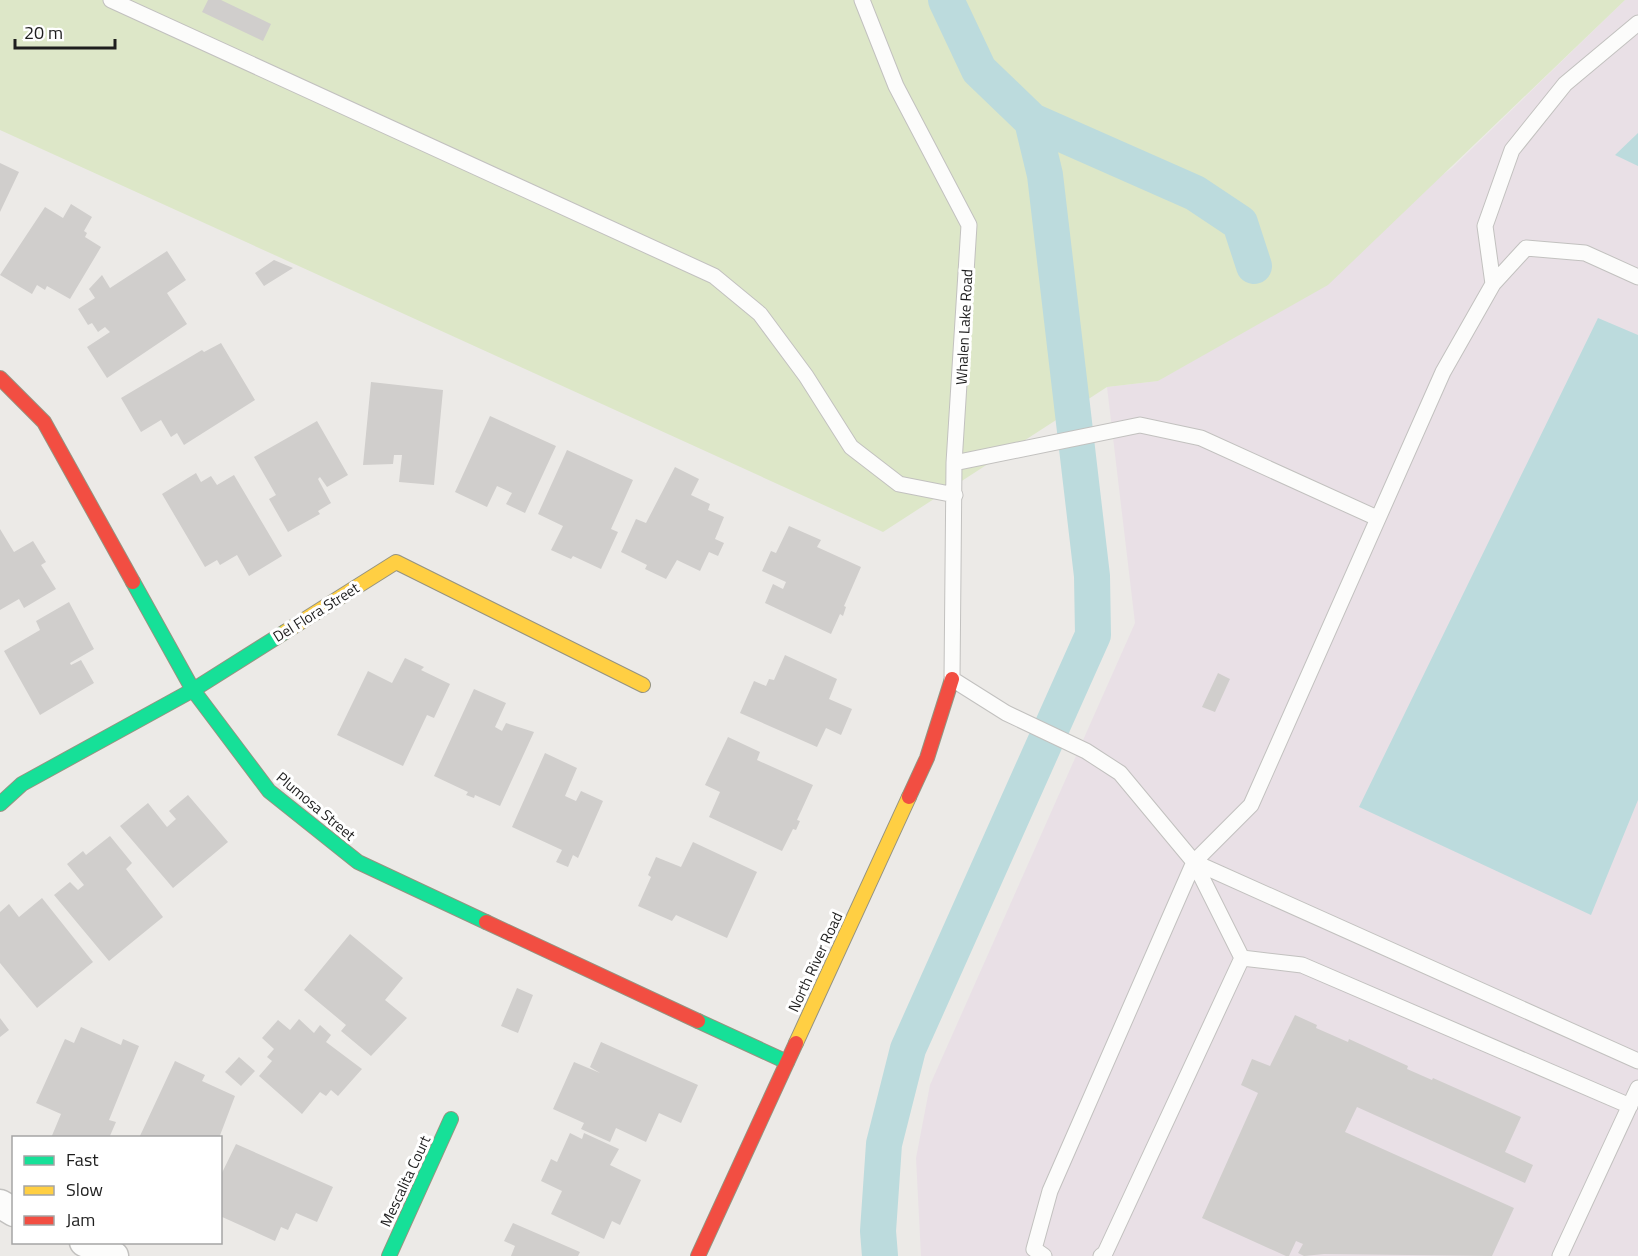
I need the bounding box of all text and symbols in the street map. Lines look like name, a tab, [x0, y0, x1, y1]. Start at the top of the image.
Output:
scale bar	[15, 12, 116, 50]
text: 20 m	[24, 19, 63, 46]
street label: Whalen Lake Road	[949, 268, 979, 386]
street label: Del Flora Street	[268, 576, 364, 648]
street label: Plumosa Street	[271, 766, 361, 847]
street label: North River Road	[782, 908, 848, 1016]
street label: Mescalita Court	[374, 1131, 437, 1230]
legend	[12, 1136, 222, 1244]
text: Fast	[66, 1146, 99, 1173]
text: Slow	[66, 1176, 103, 1203]
text: Jam	[66, 1206, 95, 1233]

